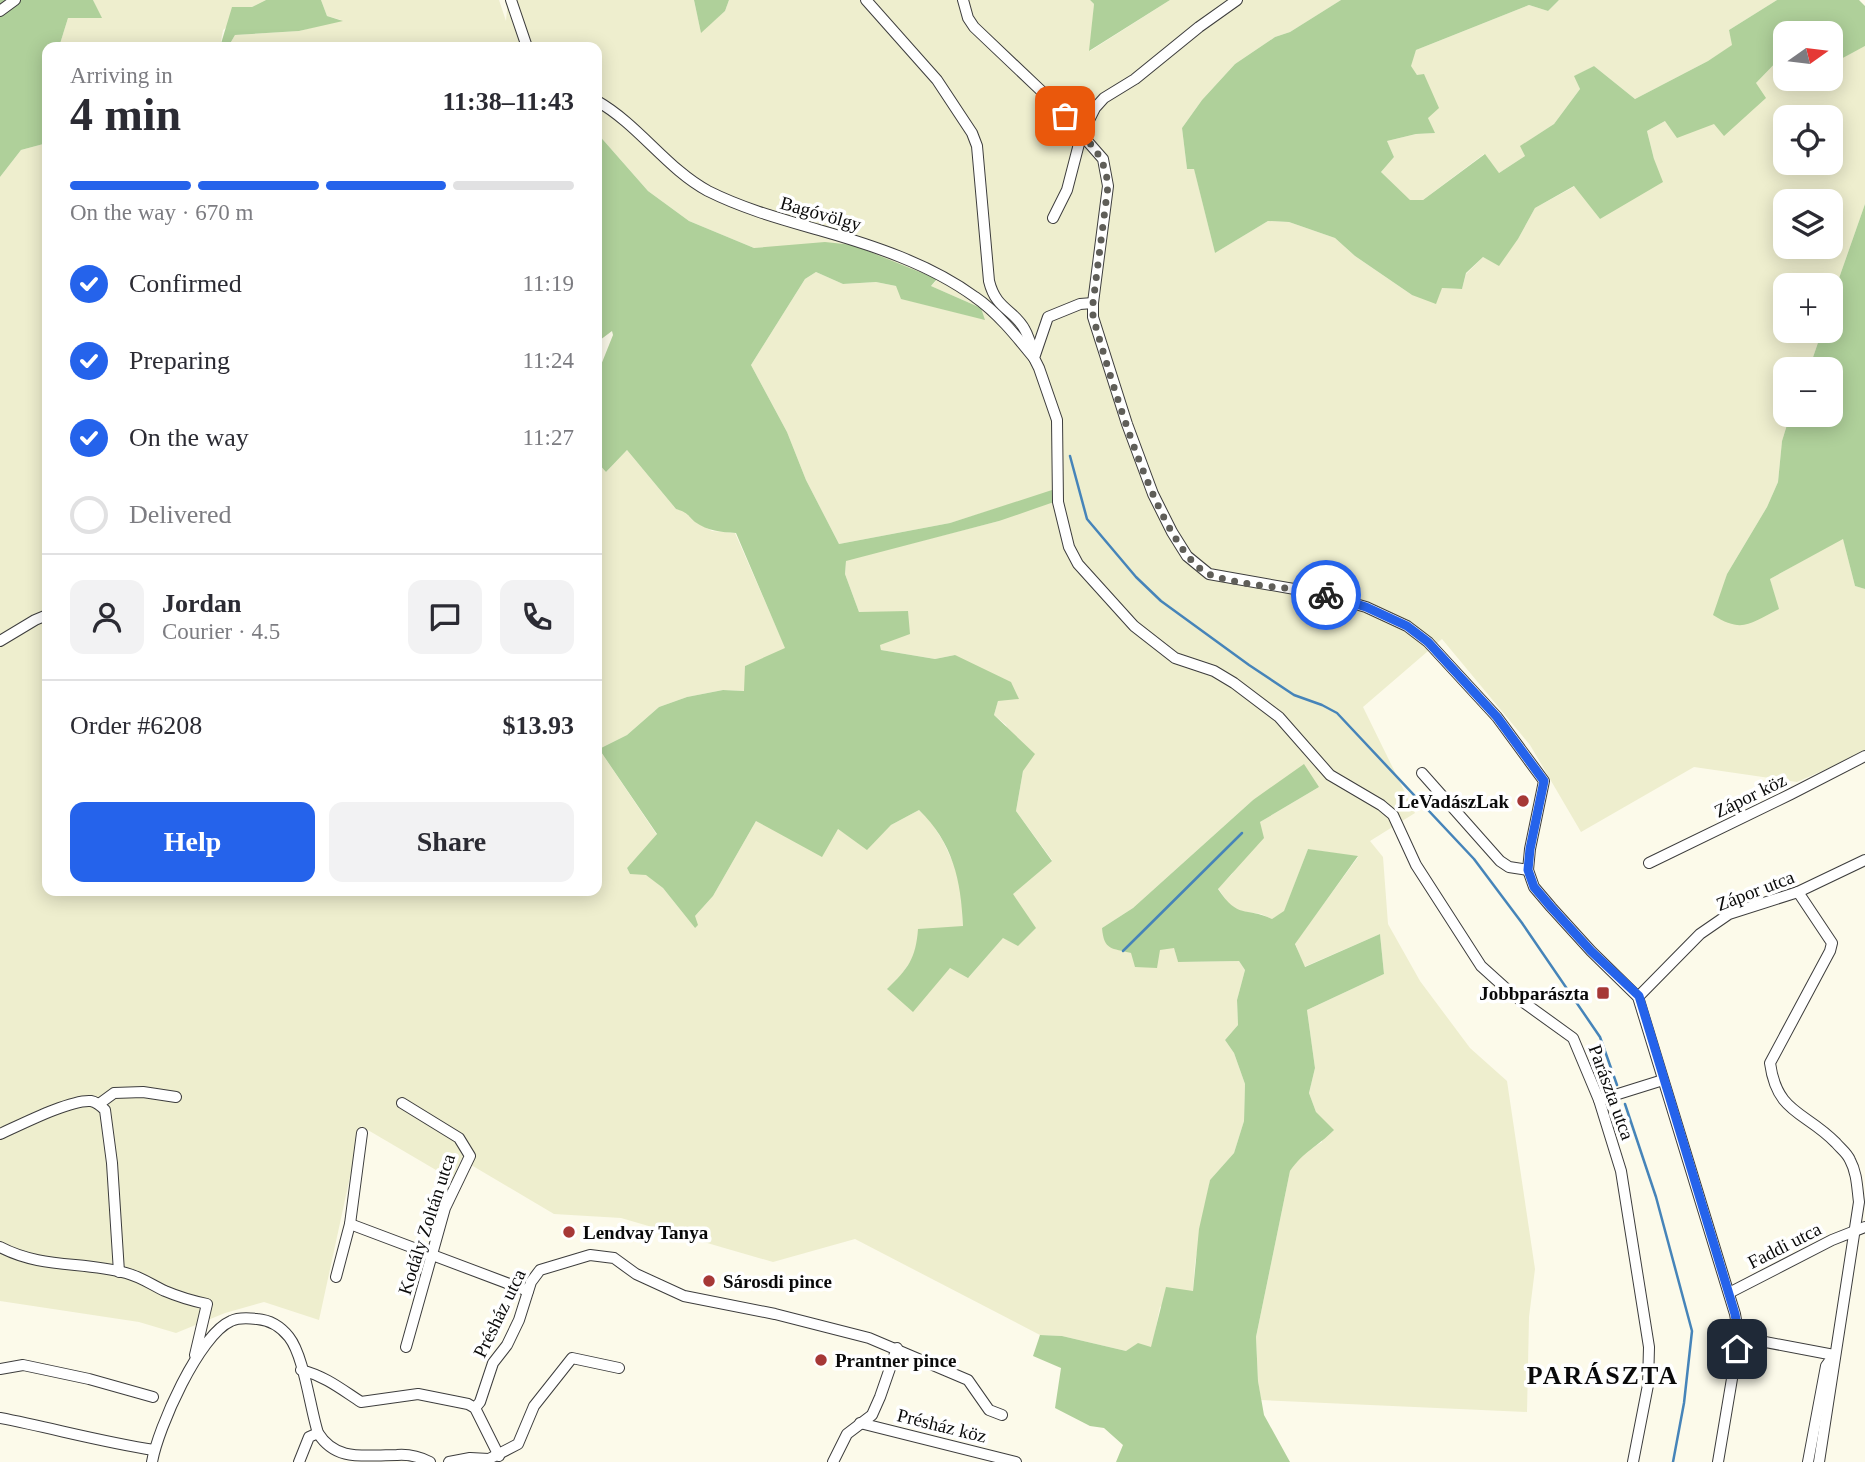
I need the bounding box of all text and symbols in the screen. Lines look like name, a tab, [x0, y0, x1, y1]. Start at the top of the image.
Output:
north arrow	[1773, 21, 1843, 91]
map controls	[1773, 21, 1843, 427]
text: Arriving in	[70, 63, 173, 88]
pin	[1035, 86, 1095, 146]
text: 11:38–11:43	[443, 87, 574, 116]
text: 4 min	[70, 89, 181, 140]
icon: bag	[1046, 97, 1084, 135]
button: locate	[1773, 105, 1843, 175]
button: layers	[1773, 189, 1843, 259]
street label: Bagóvölgy	[778, 192, 864, 235]
text: On the way · 670 m	[70, 200, 253, 225]
icon: check	[70, 265, 108, 303]
text: Confirmed	[129, 269, 242, 298]
text: 11:19	[522, 271, 574, 296]
button: +	[1773, 273, 1843, 343]
icon: check	[70, 342, 108, 380]
text: Preparing	[129, 346, 230, 375]
text: 11:24	[522, 348, 574, 373]
button: −	[1773, 357, 1843, 427]
icon: check	[70, 419, 108, 457]
text: On the way	[129, 423, 249, 452]
text: 11:27	[522, 425, 574, 450]
text: Delivered	[129, 500, 232, 529]
courier	[1291, 560, 1361, 630]
icon: bike	[1307, 576, 1345, 614]
button: person	[70, 580, 144, 654]
button: chat	[408, 580, 482, 654]
button: phone	[500, 580, 574, 654]
text: Jordan	[162, 589, 241, 618]
text: Courier · 4.5	[162, 619, 280, 644]
text: Order #6208	[70, 711, 202, 740]
text: $13.93	[503, 711, 574, 740]
street label: Zápor köz	[1711, 769, 1790, 822]
place label: LeVadászLak	[1398, 791, 1509, 812]
marker: LeVadászLak	[1515, 793, 1531, 809]
button: Help	[70, 802, 315, 882]
button: Share	[329, 802, 574, 882]
street label: Zápor utca	[1713, 866, 1798, 915]
place label: Jobbparászta	[1479, 983, 1589, 1004]
marker: Jobbparászta	[1595, 985, 1611, 1001]
street label: Parászta utca	[1585, 1042, 1639, 1143]
street label: Kodály Zoltán utca	[394, 1151, 459, 1297]
street label: Faddi utca	[1744, 1218, 1825, 1273]
place label: Lendvay Tanya	[583, 1222, 709, 1243]
marker: Lendvay Tanya	[561, 1224, 577, 1240]
street label: Présház utca	[469, 1265, 530, 1361]
place label: Sárosdi pince	[723, 1271, 832, 1292]
marker: Sárosdi pince	[701, 1273, 717, 1289]
pin	[1707, 1319, 1767, 1379]
icon: home	[1718, 1330, 1756, 1368]
place label: Prantner pince	[835, 1350, 957, 1371]
marker: Prantner pince	[813, 1352, 829, 1368]
district label: PARÁSZTA	[1527, 1361, 1679, 1390]
street label: Présház köz	[895, 1404, 989, 1447]

